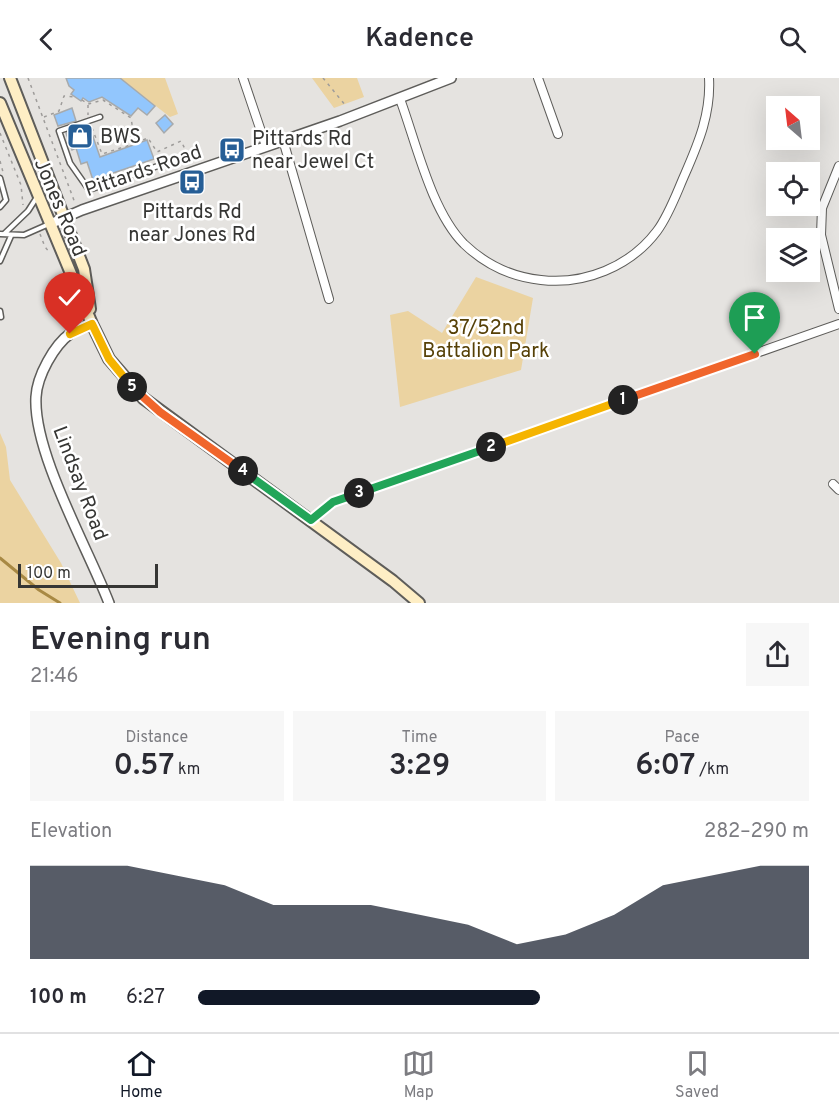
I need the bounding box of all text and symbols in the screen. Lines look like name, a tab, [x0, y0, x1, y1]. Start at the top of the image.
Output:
text: Kadence	[365, 22, 474, 56]
icon: back	[30, 23, 63, 56]
icon: search	[776, 23, 809, 56]
north arrow	[766, 96, 820, 150]
map controls	[766, 96, 820, 282]
shop icon: BWS	[65, 121, 95, 151]
place label: BWS	[100, 125, 141, 151]
place label: Pittards Rd near Jewel Ct	[252, 127, 374, 176]
bus stop icon: Pittards Rd near Jewel Ct	[217, 135, 247, 165]
street label: Pittards Road	[82, 140, 206, 204]
street label: Jones Road	[27, 155, 92, 261]
button: locate	[766, 162, 820, 216]
bus stop icon: Pittards Rd near Jones Rd	[177, 167, 207, 197]
place label: Pittards Rd near Jones Rd	[128, 200, 256, 249]
button: layers	[766, 228, 820, 282]
pin	[44, 272, 95, 334]
icon: check	[53, 281, 86, 314]
pin	[729, 292, 780, 354]
icon: arrive	[738, 301, 771, 334]
park label: 37/52nd Battalion Park	[422, 316, 550, 365]
pin: 5	[117, 372, 147, 402]
text: 5	[127, 377, 137, 397]
pin: 1	[608, 385, 638, 415]
text: 1	[620, 390, 626, 410]
street label: Lindsay Road	[45, 423, 113, 545]
pin: 2	[476, 432, 506, 462]
text: 2	[486, 437, 496, 457]
pin: 4	[228, 456, 258, 486]
text: 4	[238, 461, 248, 481]
pin: 3	[344, 478, 374, 508]
text: 3	[354, 483, 364, 503]
scale bar	[18, 561, 158, 588]
text: 100 m	[27, 564, 71, 584]
text: Evening run	[30, 620, 211, 662]
button: share	[746, 623, 809, 686]
text: 21:46	[30, 664, 79, 690]
text: Distance	[125, 728, 188, 748]
text: Time	[402, 728, 437, 748]
text: Pace	[665, 728, 700, 748]
text: 0.57	[113, 748, 174, 785]
text: 3:29	[389, 748, 450, 785]
text: 6:07	[635, 748, 695, 785]
text: km	[174, 760, 200, 780]
text: /km	[695, 760, 729, 780]
text: Elevation	[30, 819, 112, 845]
text: 282–290 m	[704, 819, 809, 845]
text: 100 m	[30, 985, 87, 1011]
text: 6:27	[126, 985, 165, 1011]
tab: Home	[120, 1047, 162, 1103]
tab: Map	[402, 1047, 435, 1103]
tab: Saved	[675, 1047, 719, 1103]

